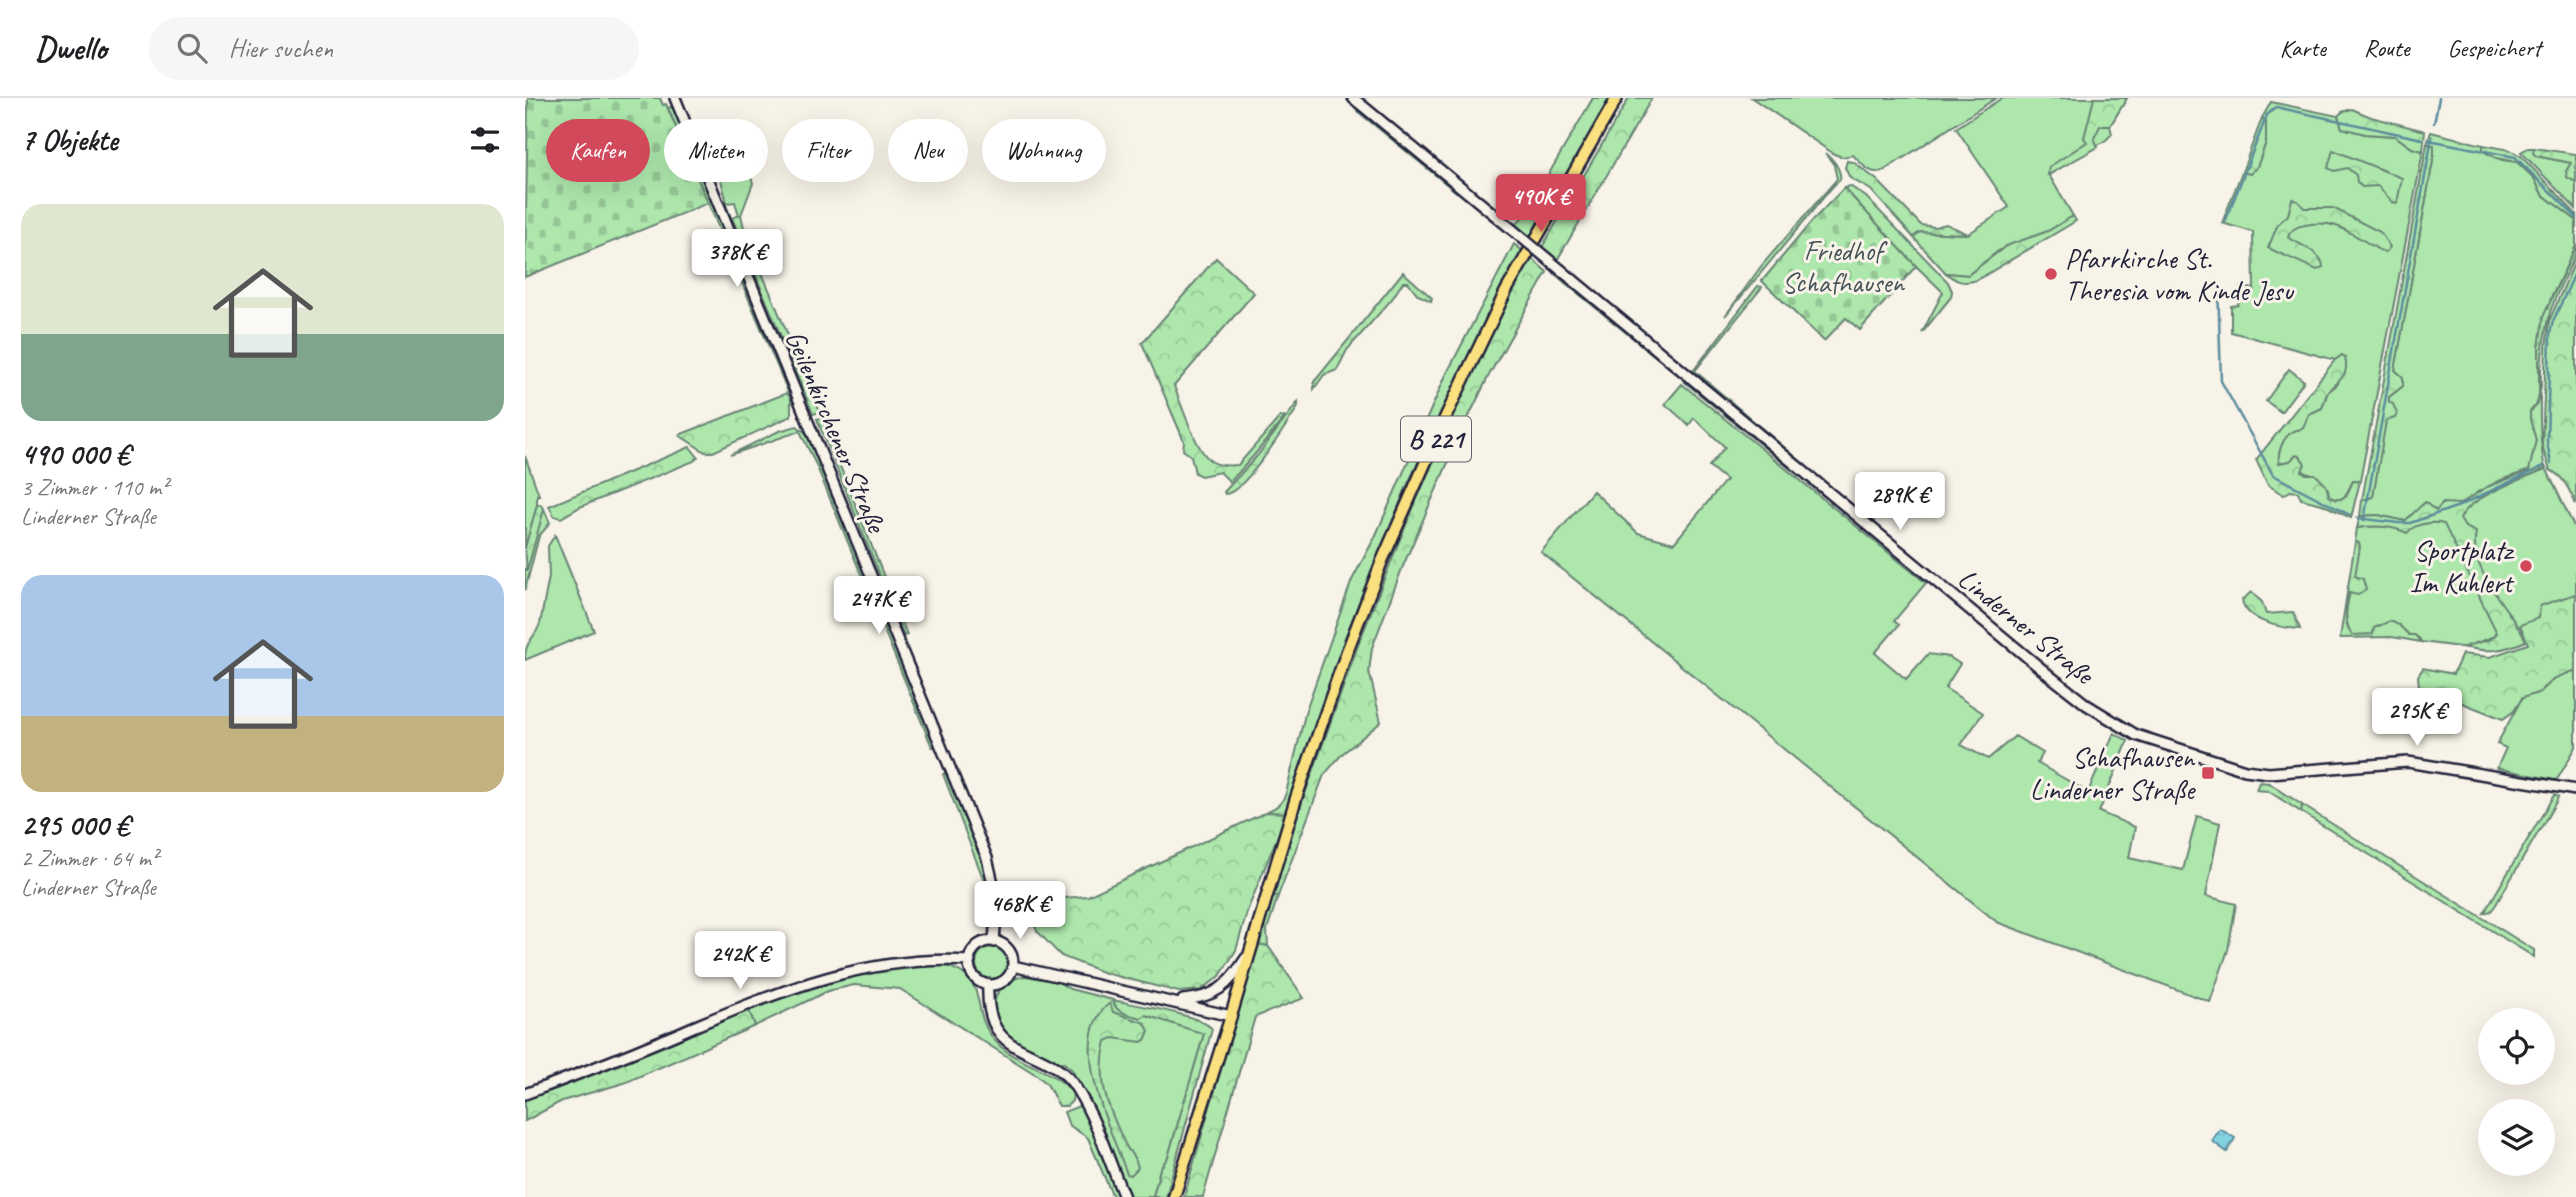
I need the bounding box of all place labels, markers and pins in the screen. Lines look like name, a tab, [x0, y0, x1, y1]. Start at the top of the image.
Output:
pin: 490K €	[1484, 174, 1598, 234]
pin: 378K €	[680, 230, 794, 289]
place label: Pfarrkirche St. Theresia vom Kinde Jesu	[2065, 241, 2294, 308]
marker: Pfarrkirche St. Theresia vom Kinde Jesu	[2043, 266, 2059, 282]
pin: 289K €	[1843, 472, 1957, 532]
place label: Sportplatz Im Kuhlert	[2410, 533, 2515, 600]
marker: Sportplatz Im Kuhlert	[2518, 558, 2534, 574]
pin: 247K €	[822, 576, 936, 636]
pin: 295K €	[2360, 688, 2474, 748]
place label: Schafhausen Linderner Straße	[2030, 740, 2196, 807]
marker: Schafhausen Linderner Straße	[2200, 765, 2216, 781]
pin: 468K €	[963, 882, 1077, 941]
pin: 242K €	[683, 932, 797, 991]

